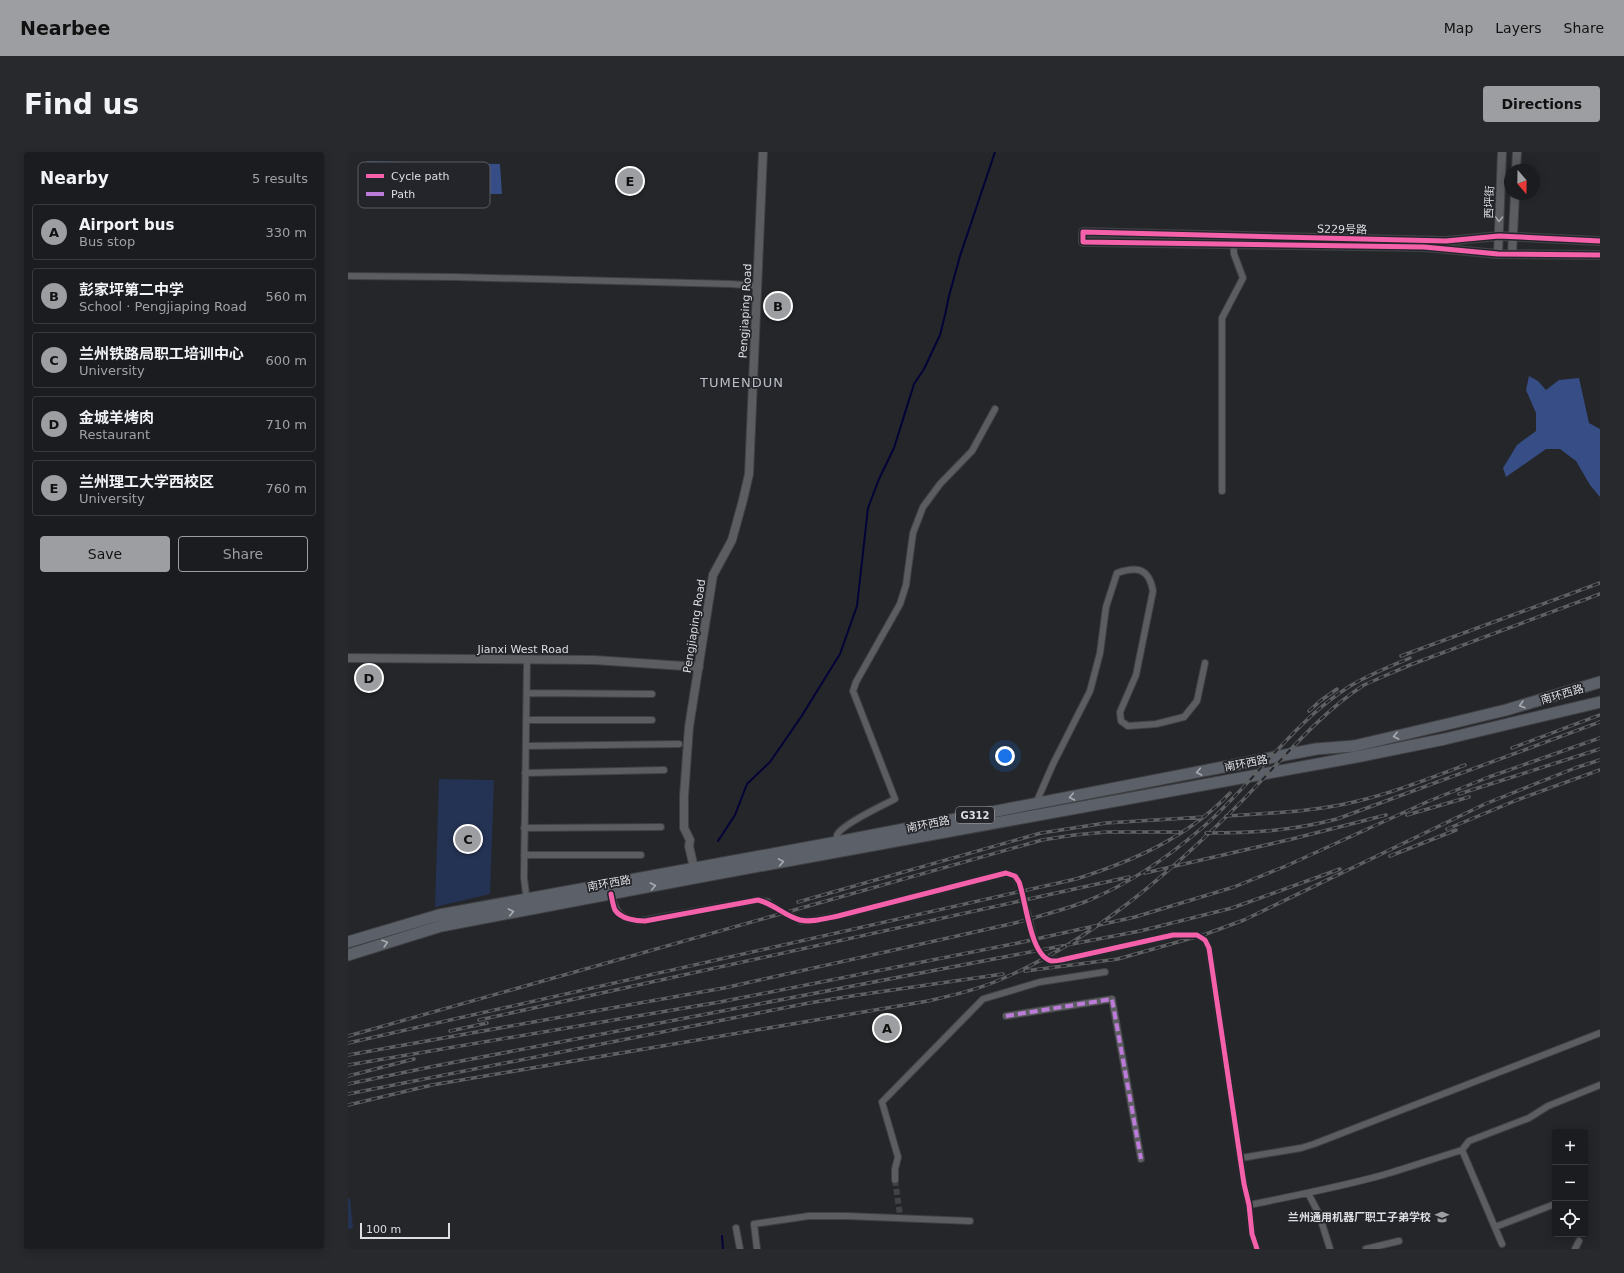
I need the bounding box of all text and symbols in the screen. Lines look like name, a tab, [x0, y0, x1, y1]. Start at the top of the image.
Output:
text: Nearbee	[20, 17, 110, 39]
text: Map	[1444, 20, 1473, 36]
text: Layers	[1495, 20, 1542, 36]
text: Share	[1564, 20, 1604, 36]
button: Directions	[1483, 86, 1600, 122]
text: Find us	[24, 88, 139, 121]
legend	[358, 162, 490, 208]
north arrow	[1504, 164, 1540, 200]
pin: E	[617, 166, 643, 196]
text: Nearby	[40, 168, 109, 188]
text: Cycle path	[391, 170, 450, 183]
text: 5 results	[252, 171, 308, 186]
street label: 西坪街	[1482, 185, 1497, 219]
text: Path	[391, 188, 415, 201]
text: Airport bus	[79, 216, 174, 234]
one-way arrow	[1495, 216, 1504, 222]
street label: S229号路	[1317, 223, 1367, 236]
text: A	[49, 225, 59, 240]
text: 330 m	[265, 225, 307, 240]
text: Bus stop	[79, 234, 135, 249]
street label: Pengjiaping Road	[737, 263, 754, 359]
text: 彭家坪第二中学	[79, 281, 184, 299]
text: B	[49, 289, 59, 304]
text: 560 m	[265, 289, 307, 304]
pin: B	[765, 291, 791, 321]
text: School · Pengjiaping Road	[79, 299, 247, 314]
text: 兰州铁路局职工培训中心	[79, 345, 244, 363]
text: C	[49, 353, 59, 368]
text: 600 m	[265, 353, 307, 368]
text: University	[79, 363, 145, 378]
district label: TUMENDUN	[699, 375, 784, 390]
text: 金城羊烤肉	[79, 409, 154, 427]
text: D	[49, 417, 59, 432]
text: 710 m	[265, 417, 307, 432]
text: Restaurant	[79, 427, 150, 442]
text: 兰州理工大学西校区	[79, 473, 214, 491]
text: E	[50, 481, 58, 496]
text: 760 m	[265, 481, 307, 496]
text: University	[79, 491, 145, 506]
button: Save	[40, 536, 170, 572]
button: Share	[178, 536, 308, 572]
street label: Pengjiaping Road	[681, 578, 708, 674]
street label: Jianxi West Road	[476, 643, 569, 656]
pin: D	[356, 663, 382, 693]
street label: 南环西路	[1539, 682, 1585, 707]
one-way arrow	[1519, 700, 1526, 709]
one-way arrow	[1393, 731, 1399, 739]
your location	[995, 746, 1015, 766]
street label: 南环西路	[1223, 753, 1269, 774]
one-way arrow	[1196, 767, 1203, 775]
one-way arrow	[1069, 792, 1075, 800]
road number: G312	[956, 807, 994, 823]
street label: 南环西路	[905, 814, 951, 835]
pin: C	[455, 824, 481, 854]
one-way arrow	[778, 858, 784, 867]
street label: 南环西路	[586, 873, 632, 894]
one-way arrow	[650, 882, 656, 891]
one-way arrow	[508, 909, 514, 917]
one-way arrow	[382, 940, 389, 948]
pin: A	[874, 1013, 900, 1043]
map controls	[1552, 1129, 1588, 1237]
button: +	[1552, 1129, 1588, 1165]
button: −	[1552, 1165, 1588, 1201]
button: locate	[1552, 1201, 1588, 1237]
school or university icon: 兰州通用机器厂职工子弟学校	[1434, 1209, 1450, 1225]
place label: 兰州通用机器厂职工子弟学校	[1288, 1211, 1431, 1224]
scale bar	[360, 1221, 450, 1240]
text: 100 m	[366, 1223, 401, 1236]

